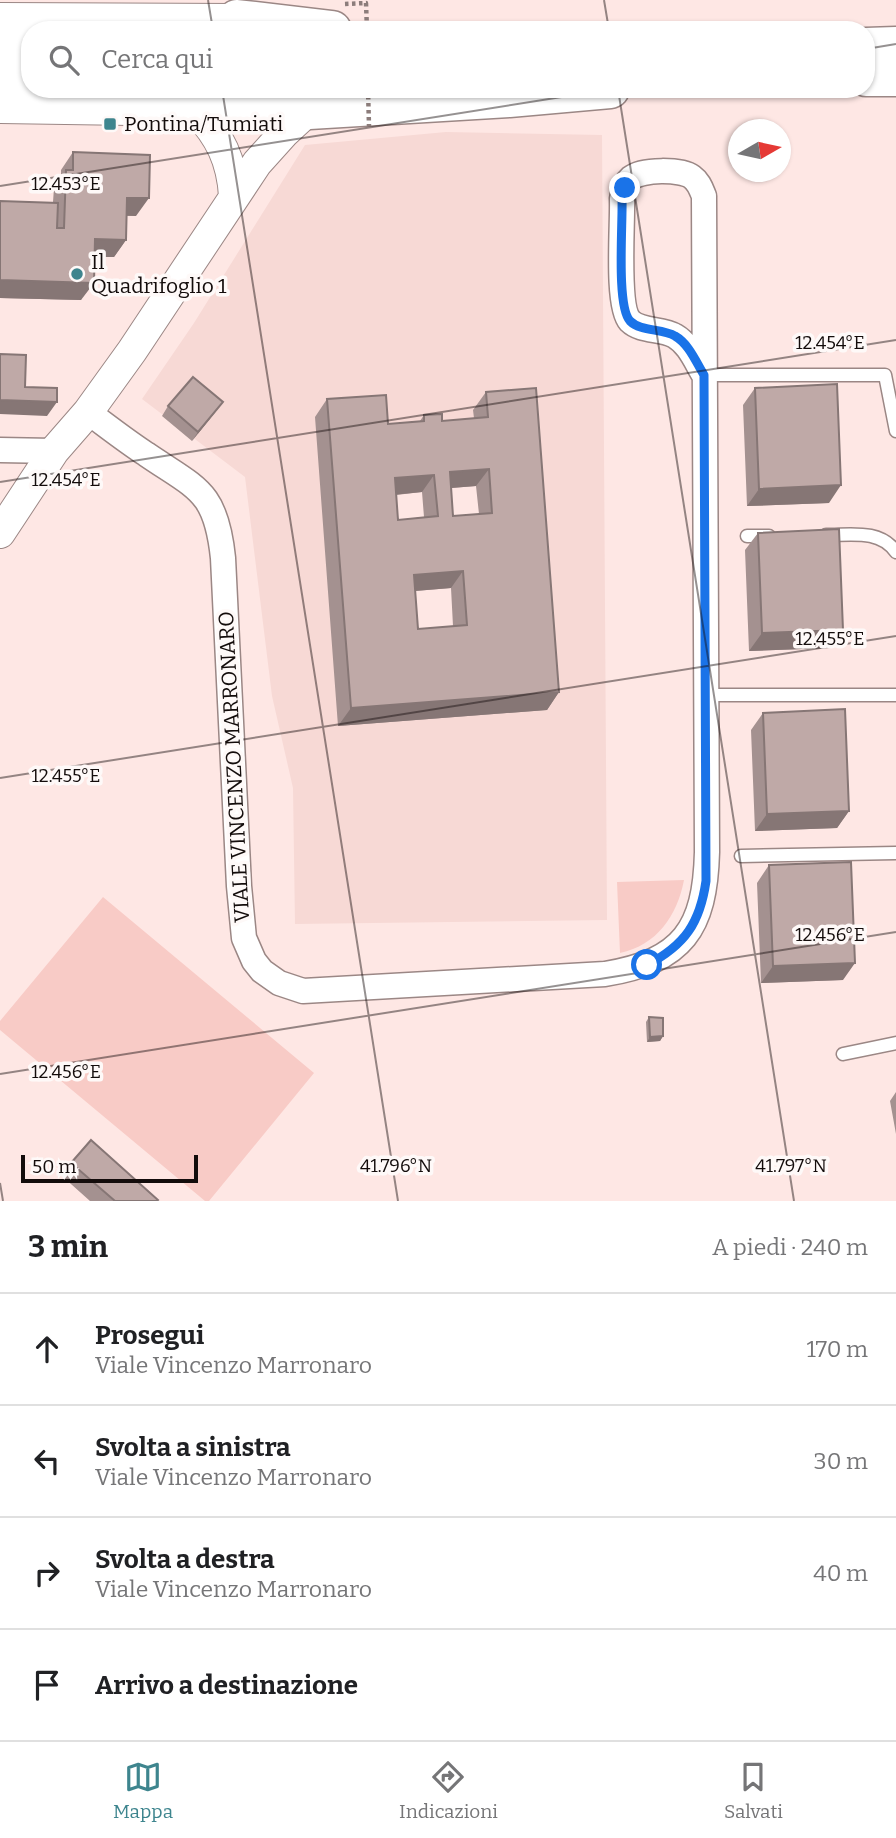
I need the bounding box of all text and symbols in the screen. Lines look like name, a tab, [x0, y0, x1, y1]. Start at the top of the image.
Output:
search box	[21, 21, 875, 98]
icon: search	[45, 41, 83, 79]
text: Cerca qui	[101, 44, 213, 75]
place label: Pontina/Tumiati	[124, 111, 283, 137]
marker: Pontina/Tumiati	[102, 116, 118, 132]
north arrow	[728, 119, 791, 182]
route end	[609, 172, 640, 203]
text: 12.453°E	[31, 173, 101, 195]
place label: Il Quadrifoglio 1	[91, 249, 227, 299]
marker: Il Quadrifoglio 1	[69, 266, 85, 282]
text: 12.454°E	[795, 332, 865, 354]
text: 12.454°E	[31, 469, 101, 491]
street label: VIALE VINCENZO MARRONARO	[213, 611, 255, 923]
text: 12.455°E	[796, 628, 864, 650]
text: 12.455°E	[32, 765, 100, 787]
text: 12.456°E	[795, 924, 865, 946]
route start	[631, 949, 662, 980]
text: 12.456°E	[31, 1061, 101, 1083]
scale bar	[21, 1152, 198, 1184]
text: 50 m	[32, 1155, 76, 1178]
text: 41.796°N	[360, 1155, 432, 1177]
text: 41.797°N	[755, 1155, 827, 1177]
text: 3 min	[28, 1229, 108, 1265]
text: A piedi · 240 m	[712, 1233, 868, 1261]
text: Prosegui	[95, 1320, 204, 1351]
icon: ahead	[28, 1330, 66, 1368]
text: 170 m	[806, 1335, 868, 1363]
text: Viale Vincenzo Marronaro	[95, 1351, 372, 1379]
text: Svolta a sinistra	[95, 1432, 291, 1463]
icon: left	[28, 1442, 66, 1480]
text: 30 m	[814, 1447, 868, 1475]
text: Viale Vincenzo Marronaro	[95, 1463, 372, 1491]
text: Svolta a destra	[95, 1544, 274, 1575]
icon: right	[28, 1554, 66, 1592]
text: 40 m	[813, 1559, 868, 1587]
text: Viale Vincenzo Marronaro	[95, 1575, 372, 1603]
icon: arrive	[28, 1666, 66, 1704]
text: Arrivo a destinazione	[95, 1670, 358, 1701]
tab: Mappa	[113, 1758, 173, 1823]
tab: Indicazioni	[399, 1758, 498, 1823]
tab: Salvati	[724, 1758, 783, 1823]

